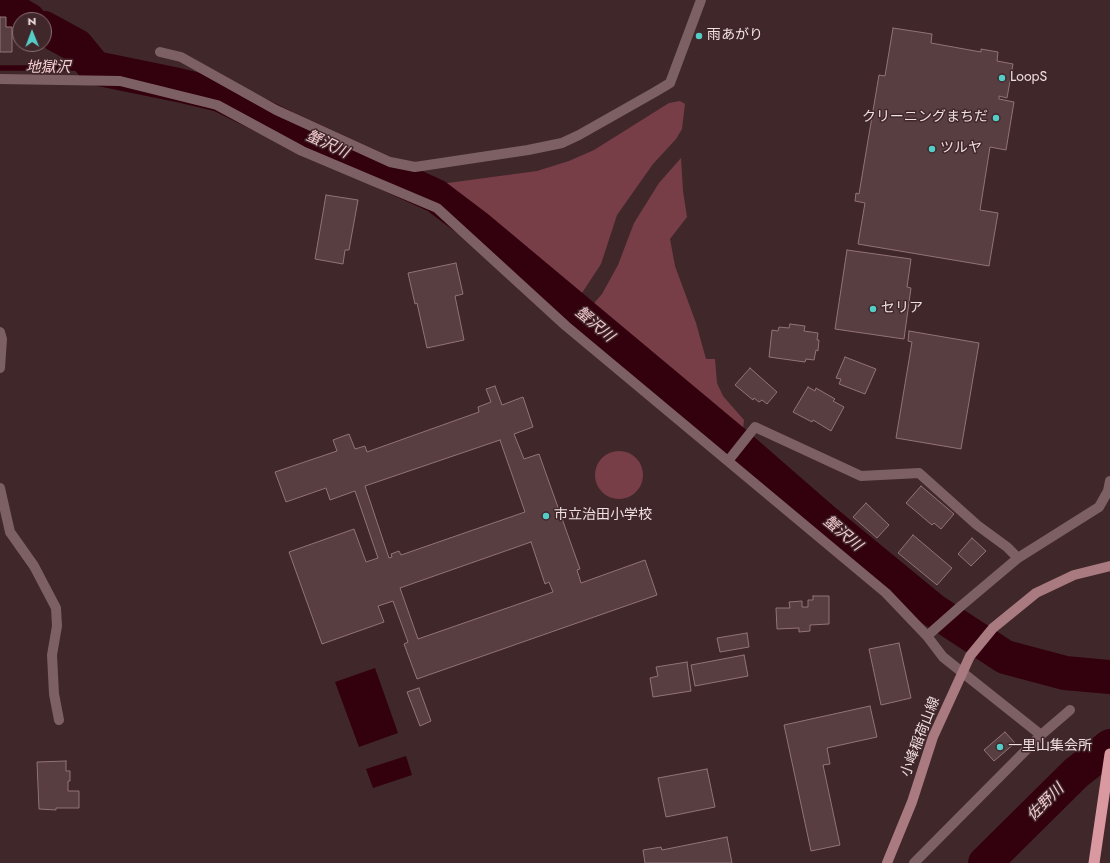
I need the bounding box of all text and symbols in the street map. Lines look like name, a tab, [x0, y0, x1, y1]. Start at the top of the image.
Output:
north arrow	[12, 12, 52, 52]
text: N	[27, 13, 36, 29]
place label: 雨あがり	[707, 28, 763, 44]
marker: 雨あがり	[694, 31, 704, 41]
water label: 地獄沢	[26, 59, 70, 77]
place label: LoopS	[1010, 70, 1047, 86]
marker: LoopS	[997, 73, 1007, 83]
place label: クリーニングまちだ	[862, 110, 988, 126]
marker: クリーニングまちだ	[991, 113, 1001, 123]
water label: 蟹沢川	[303, 127, 351, 163]
place label: ツルヤ	[940, 141, 982, 157]
marker: ツルヤ	[927, 144, 937, 154]
place label: セリア	[881, 301, 923, 317]
water label: 蟹沢川	[571, 304, 617, 346]
marker: セリア	[868, 304, 878, 314]
place label: 市立治田小学校	[554, 508, 652, 524]
marker: 市立治田小学校	[541, 511, 551, 521]
water label: 蟹沢川	[819, 513, 865, 555]
street label: 小峰稲荷山線	[898, 695, 944, 779]
place label: 一里山集会所	[1008, 739, 1092, 755]
marker: 一里山集会所	[995, 742, 1005, 752]
water label: 佐野川	[1024, 781, 1068, 825]

